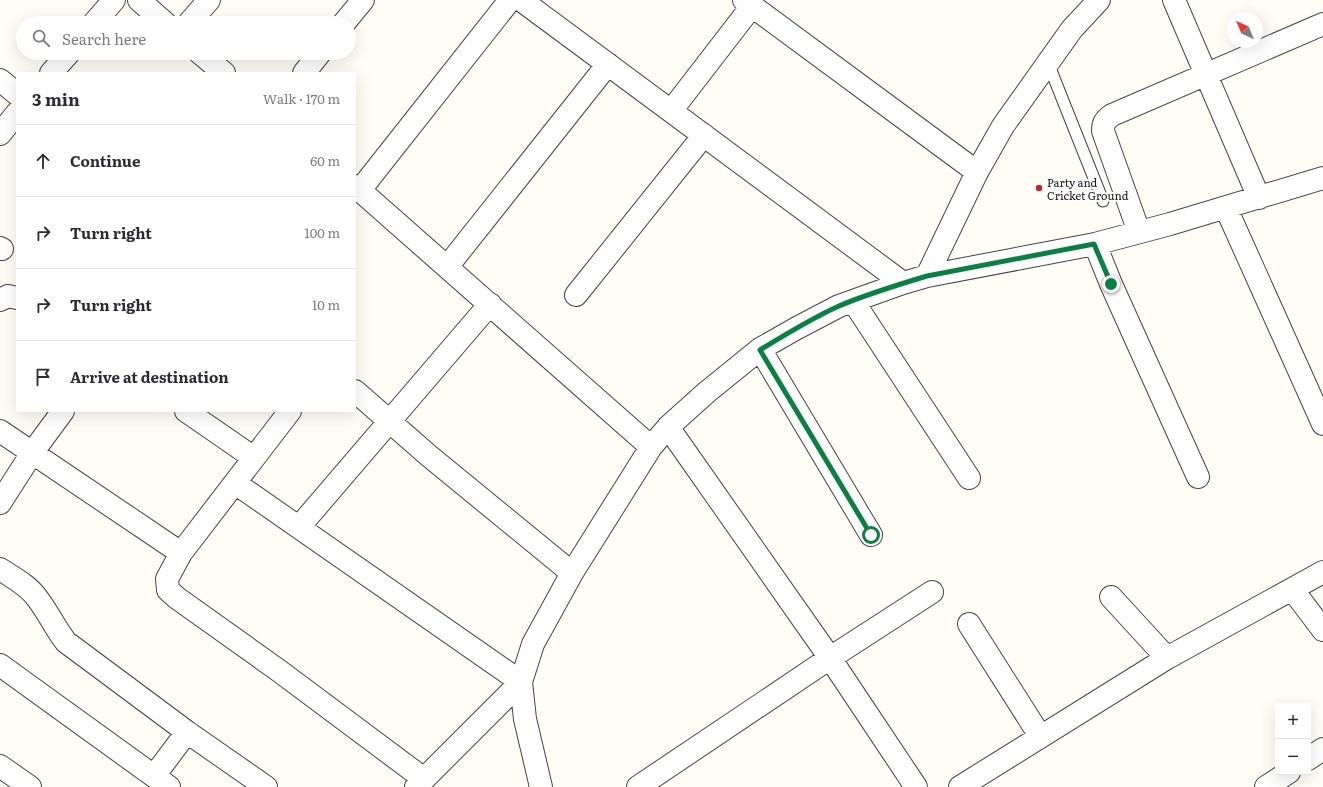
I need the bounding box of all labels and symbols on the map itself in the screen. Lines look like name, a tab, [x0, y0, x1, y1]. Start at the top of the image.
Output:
north arrow	[1227, 12, 1263, 48]
place label: Party and Cricket Ground	[1047, 174, 1129, 203]
marker: Party and Cricket Ground	[1034, 183, 1044, 193]
route end	[1102, 275, 1120, 293]
route start	[862, 526, 880, 544]

